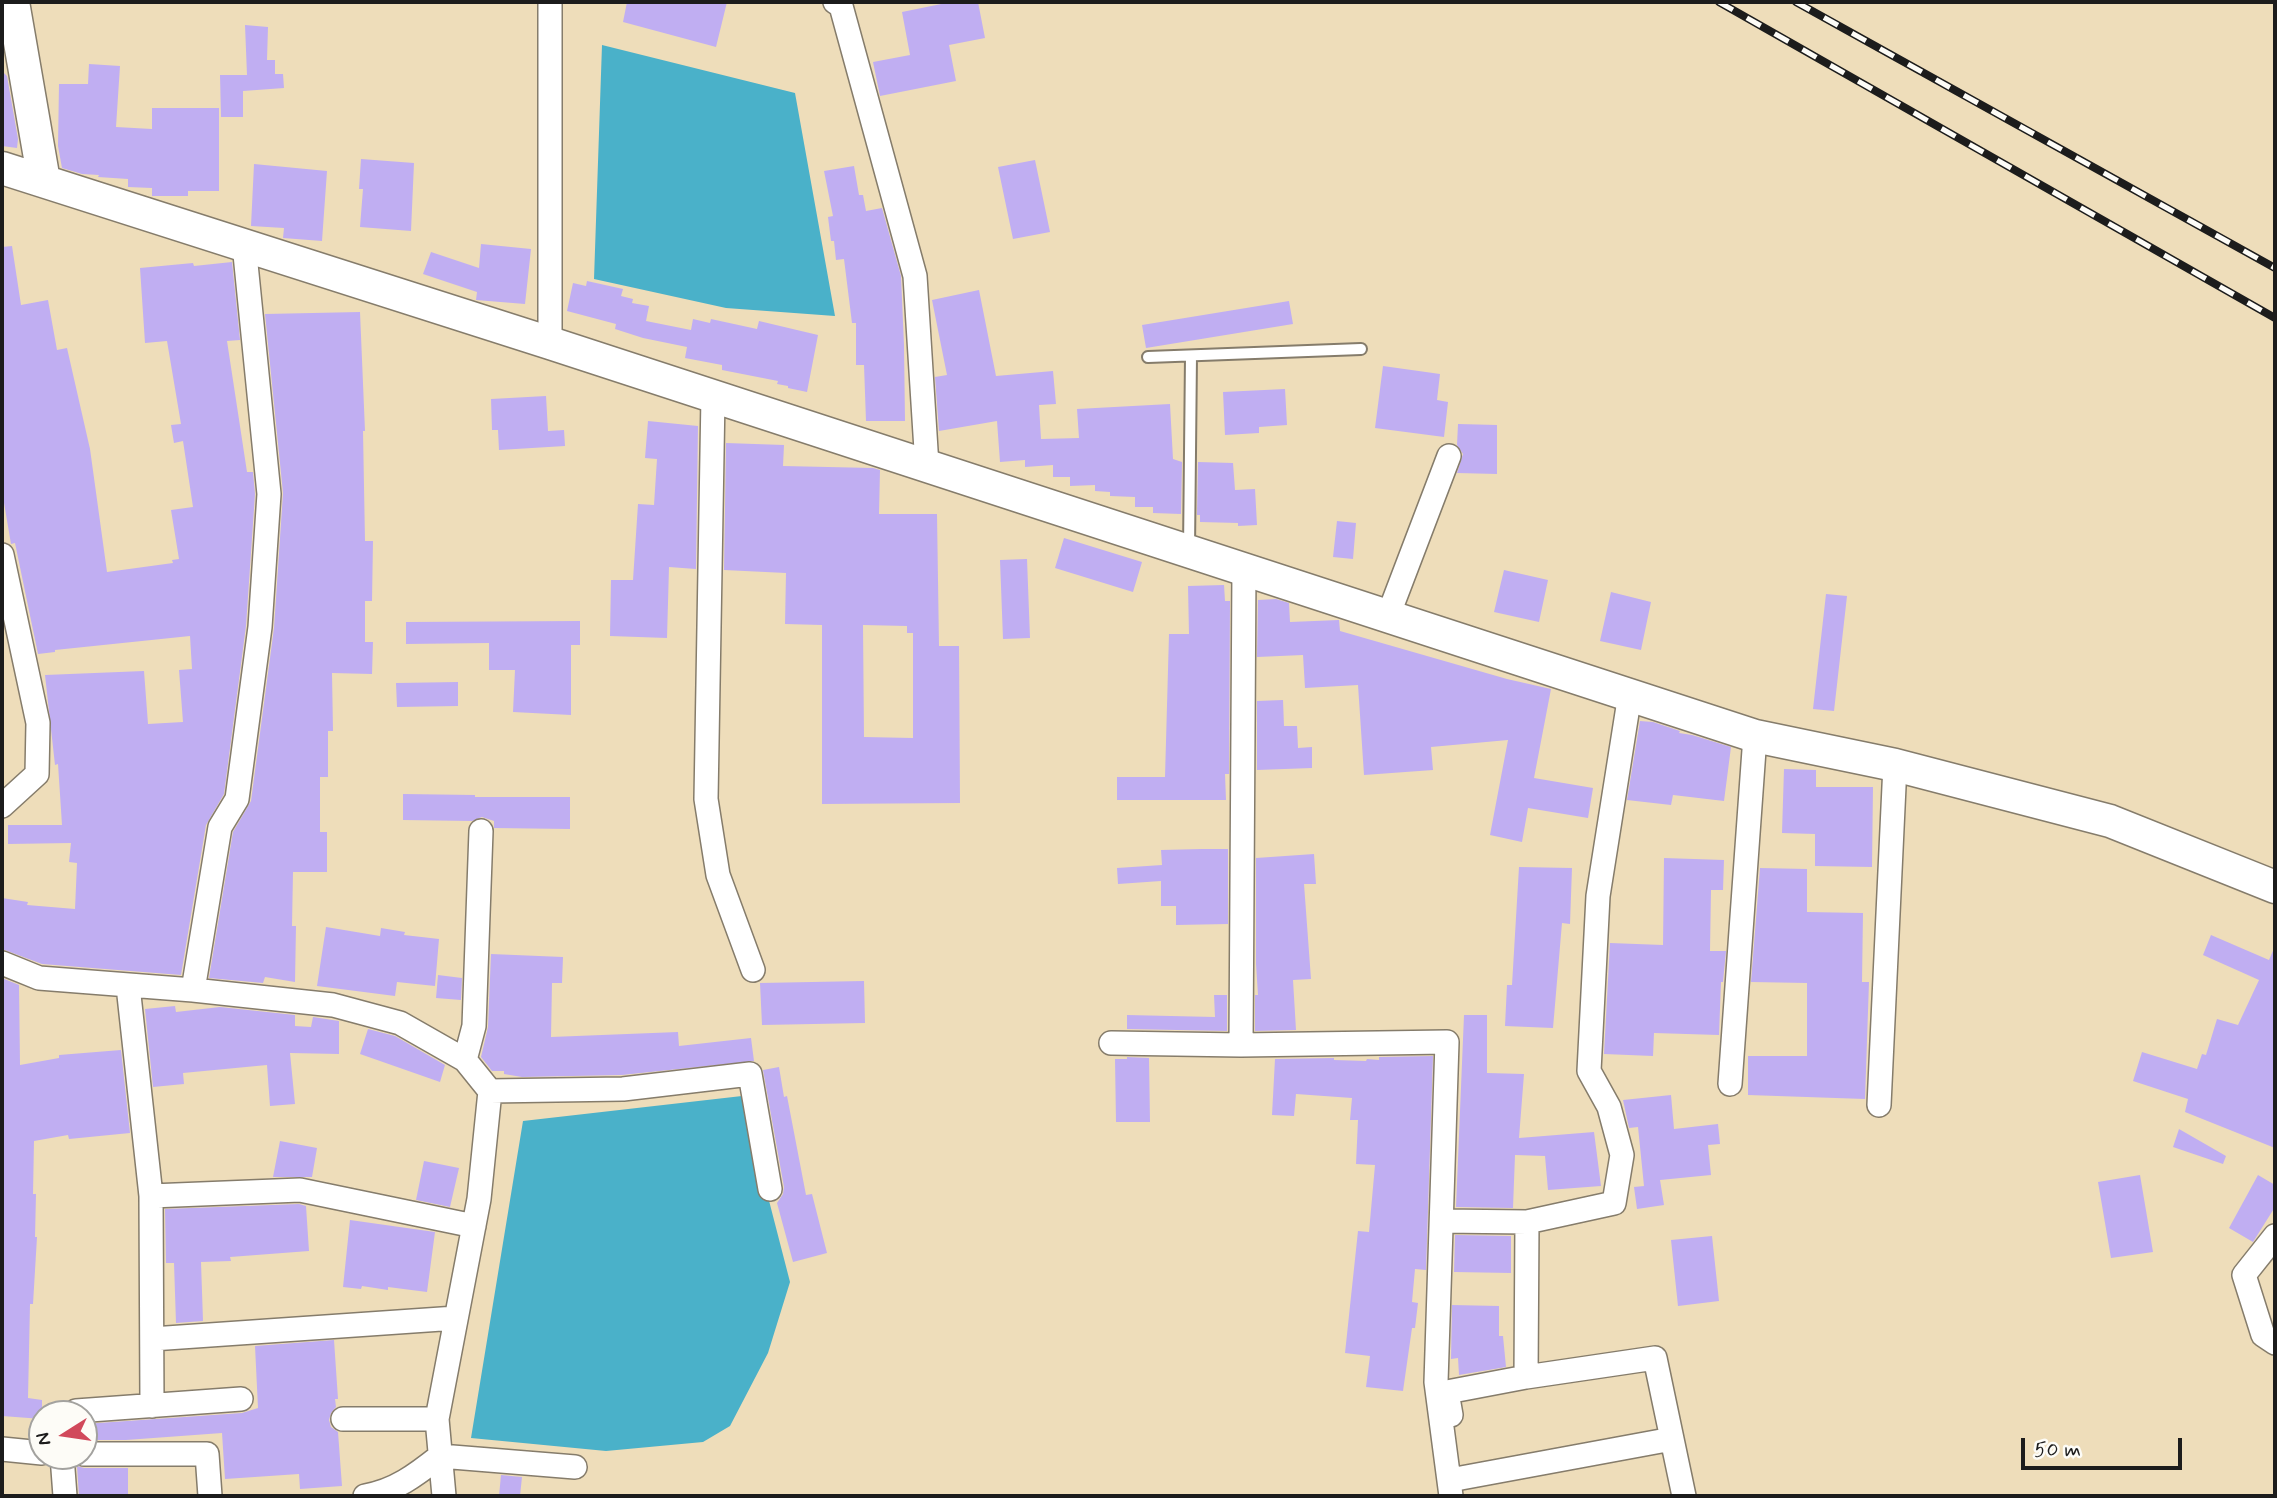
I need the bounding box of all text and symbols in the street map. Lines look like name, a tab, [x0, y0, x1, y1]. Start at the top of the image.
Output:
north arrow	[28, 1400, 98, 1470]
scale bar	[2025, 1424, 2186, 1468]
text: N	[30, 1430, 57, 1448]
text: 50 m	[2034, 1436, 2081, 1464]

